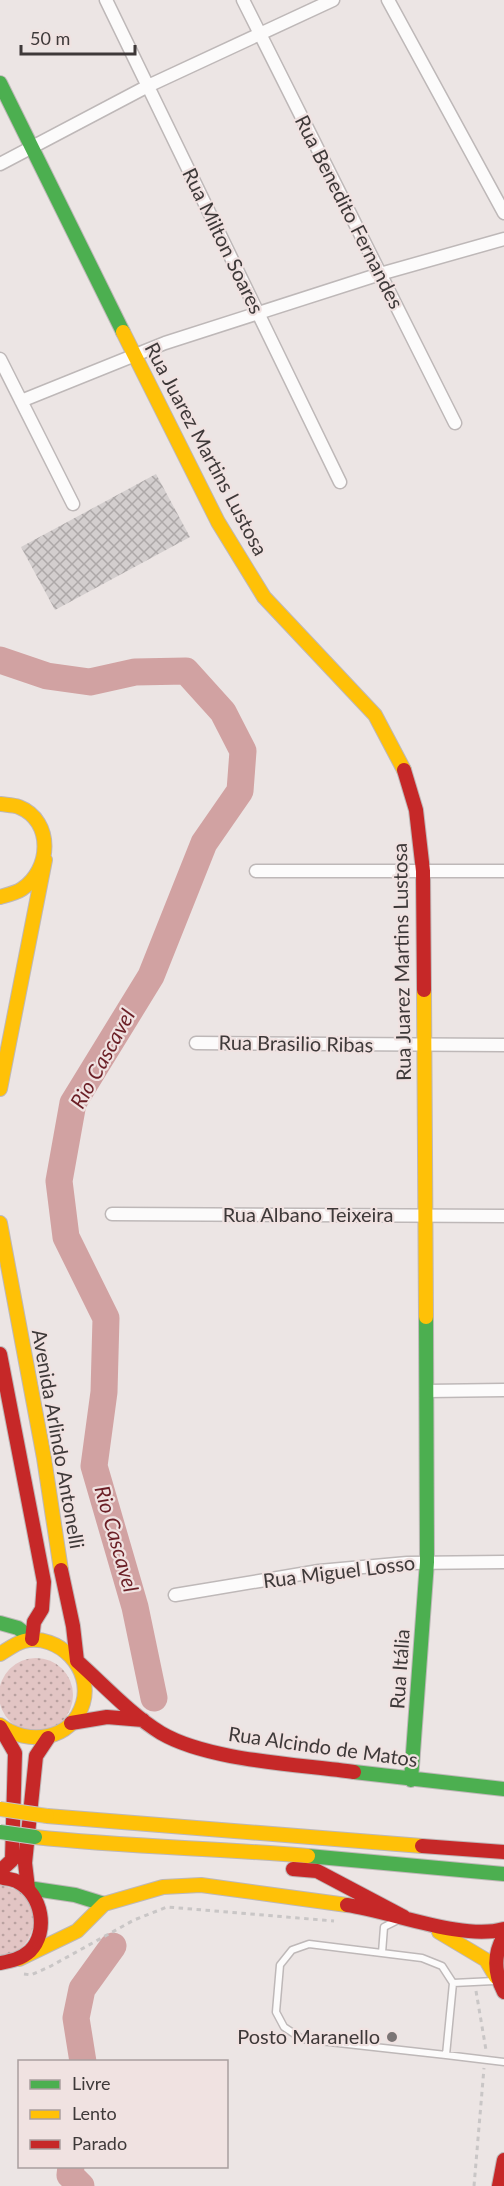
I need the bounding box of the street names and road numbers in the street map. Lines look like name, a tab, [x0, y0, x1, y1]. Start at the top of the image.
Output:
street label: Rua Benedito Fernandes	[291, 111, 409, 312]
street label: Rua Milton Soares	[178, 164, 270, 317]
street label: Rua Juarez Martins Lustosa	[140, 338, 273, 559]
street label: Rua Juarez Martins Lustosa	[387, 843, 415, 1081]
street label: Rua Brasilio Ribas	[219, 1030, 373, 1056]
street label: Rua Albano Teixeira	[223, 1202, 393, 1226]
street label: Avenida Arlindo Antonelli	[28, 1327, 90, 1550]
street label: Rua Miguel Losso	[261, 1550, 416, 1592]
street label: Rua Itália	[384, 1628, 414, 1710]
street label: Rua Alcindo de Matos	[227, 1721, 419, 1771]

